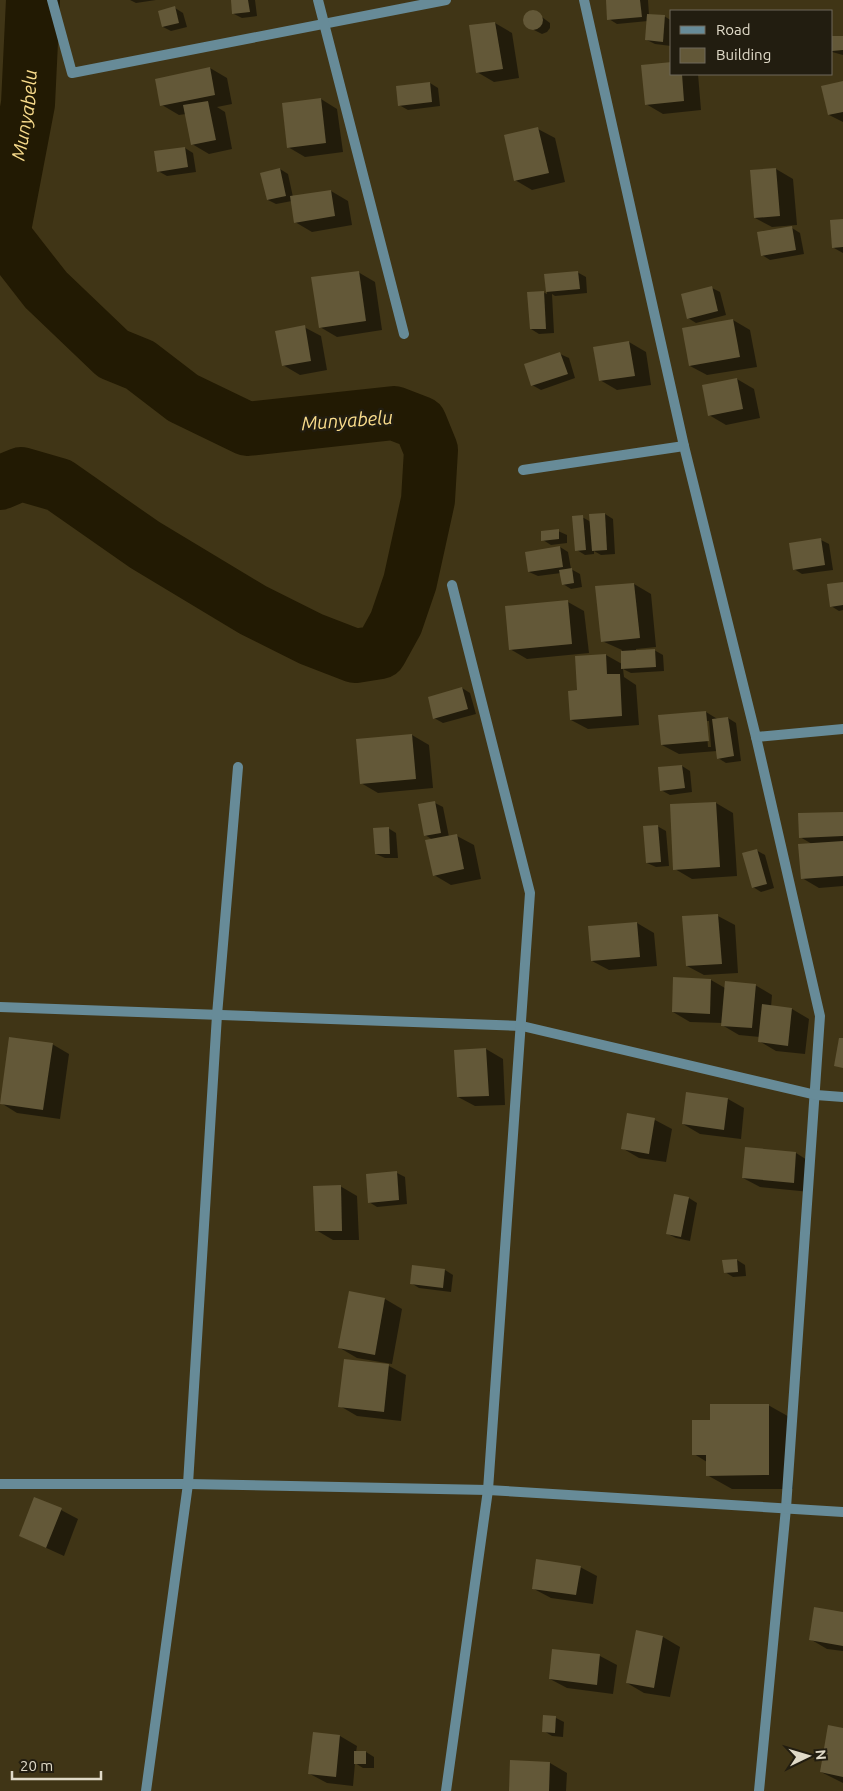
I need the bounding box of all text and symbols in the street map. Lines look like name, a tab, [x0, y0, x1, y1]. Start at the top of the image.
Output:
legend	[670, 10, 833, 75]
text: Road	[716, 21, 751, 38]
text: Building	[716, 46, 771, 63]
water label: Munyabelu	[6, 69, 41, 162]
water label: Munyabelu	[301, 406, 393, 434]
north arrow	[783, 1731, 833, 1781]
scale bar	[12, 1748, 101, 1780]
text: N	[813, 1749, 829, 1761]
text: 20 m	[20, 1757, 53, 1774]

